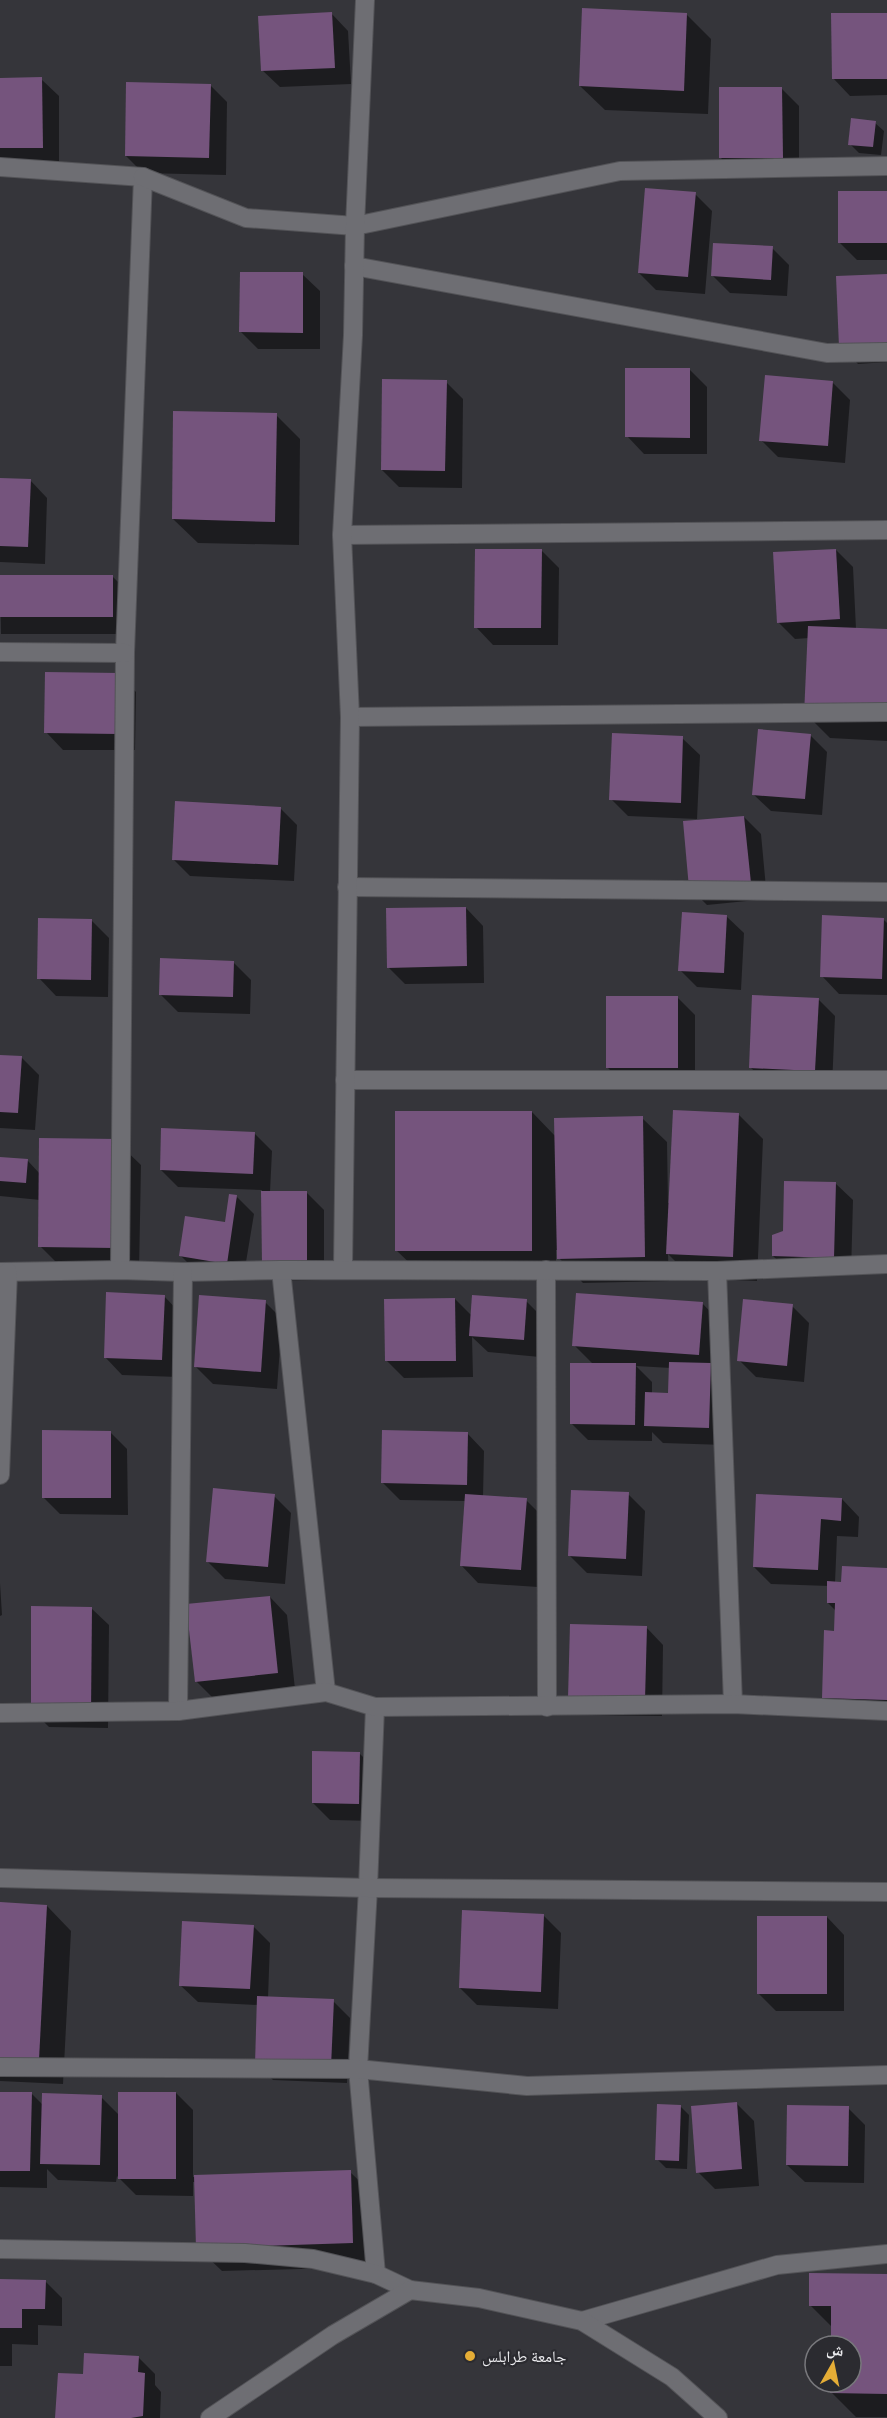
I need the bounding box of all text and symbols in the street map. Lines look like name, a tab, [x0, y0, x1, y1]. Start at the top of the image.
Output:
north arrow	[803, 2334, 863, 2394]
text: ش	[825, 2336, 846, 2362]
place label: جامعة طرابلس	[482, 2344, 566, 2368]
marker: جامعة طرابلس	[463, 2349, 477, 2363]

